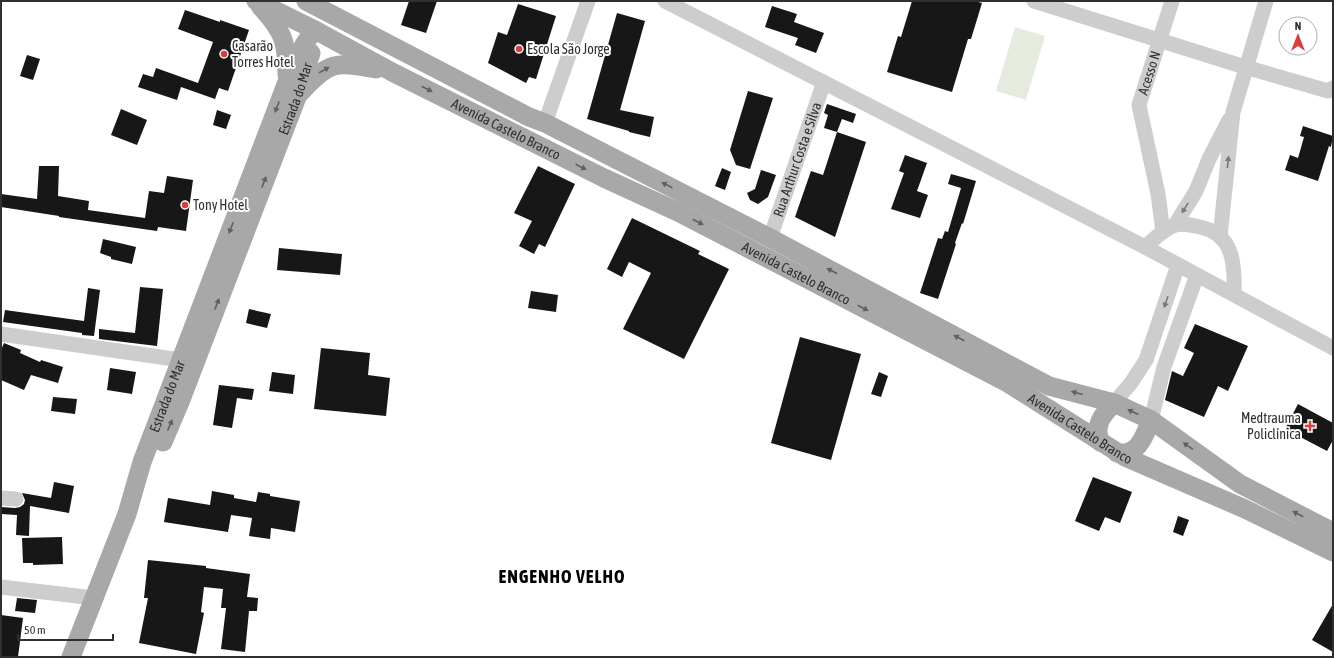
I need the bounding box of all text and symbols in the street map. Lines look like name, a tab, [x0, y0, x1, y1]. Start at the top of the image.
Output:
north arrow	[1278, 16, 1318, 56]
text: N	[1295, 20, 1301, 32]
place label: Casarão Torres Hotel	[232, 38, 294, 70]
place label: Escola São Jorge	[527, 41, 610, 57]
marker: Escola São Jorge	[514, 44, 524, 54]
marker: Casarão Torres Hotel	[219, 49, 229, 59]
street label: Acesso N	[1135, 49, 1164, 97]
street label: Estrada do Mar	[275, 60, 316, 137]
one-way arrow	[318, 67, 330, 74]
one-way arrow	[421, 86, 433, 93]
street label: Avenida Castelo Branco	[449, 95, 563, 163]
street label: Rua Arthur Costa e Silva	[770, 100, 824, 219]
one-way arrow	[273, 101, 279, 113]
one-way arrow	[1224, 156, 1231, 168]
one-way arrow	[575, 163, 586, 170]
one-way arrow	[261, 176, 267, 188]
one-way arrow	[661, 182, 673, 188]
place label: Tony Hotel	[193, 197, 248, 213]
marker: Tony Hotel	[180, 200, 190, 210]
one-way arrow	[1182, 202, 1189, 214]
one-way arrow	[692, 219, 704, 225]
one-way arrow	[227, 223, 233, 235]
street label: Avenida Castelo Branco	[739, 239, 853, 308]
one-way arrow	[826, 268, 838, 274]
one-way arrow	[215, 297, 221, 309]
one-way arrow	[1162, 297, 1168, 309]
one-way arrow	[857, 305, 869, 311]
one-way arrow	[954, 335, 965, 342]
street label: Estrada do Mar	[146, 357, 188, 434]
street label: Avenida Castelo Branco	[1025, 390, 1134, 467]
one-way arrow	[1070, 390, 1082, 396]
one-way arrow	[1127, 409, 1138, 415]
place label: Medtrauma Policlínica	[1241, 410, 1301, 442]
one-way arrow	[167, 419, 173, 430]
marker: Medtrauma Policlínica	[1304, 420, 1316, 432]
one-way arrow	[1182, 442, 1193, 450]
one-way arrow	[1293, 510, 1304, 517]
district label: ENGENHO VELHO	[499, 566, 625, 587]
scale bar	[18, 616, 113, 642]
text: 50 m	[24, 623, 46, 637]

